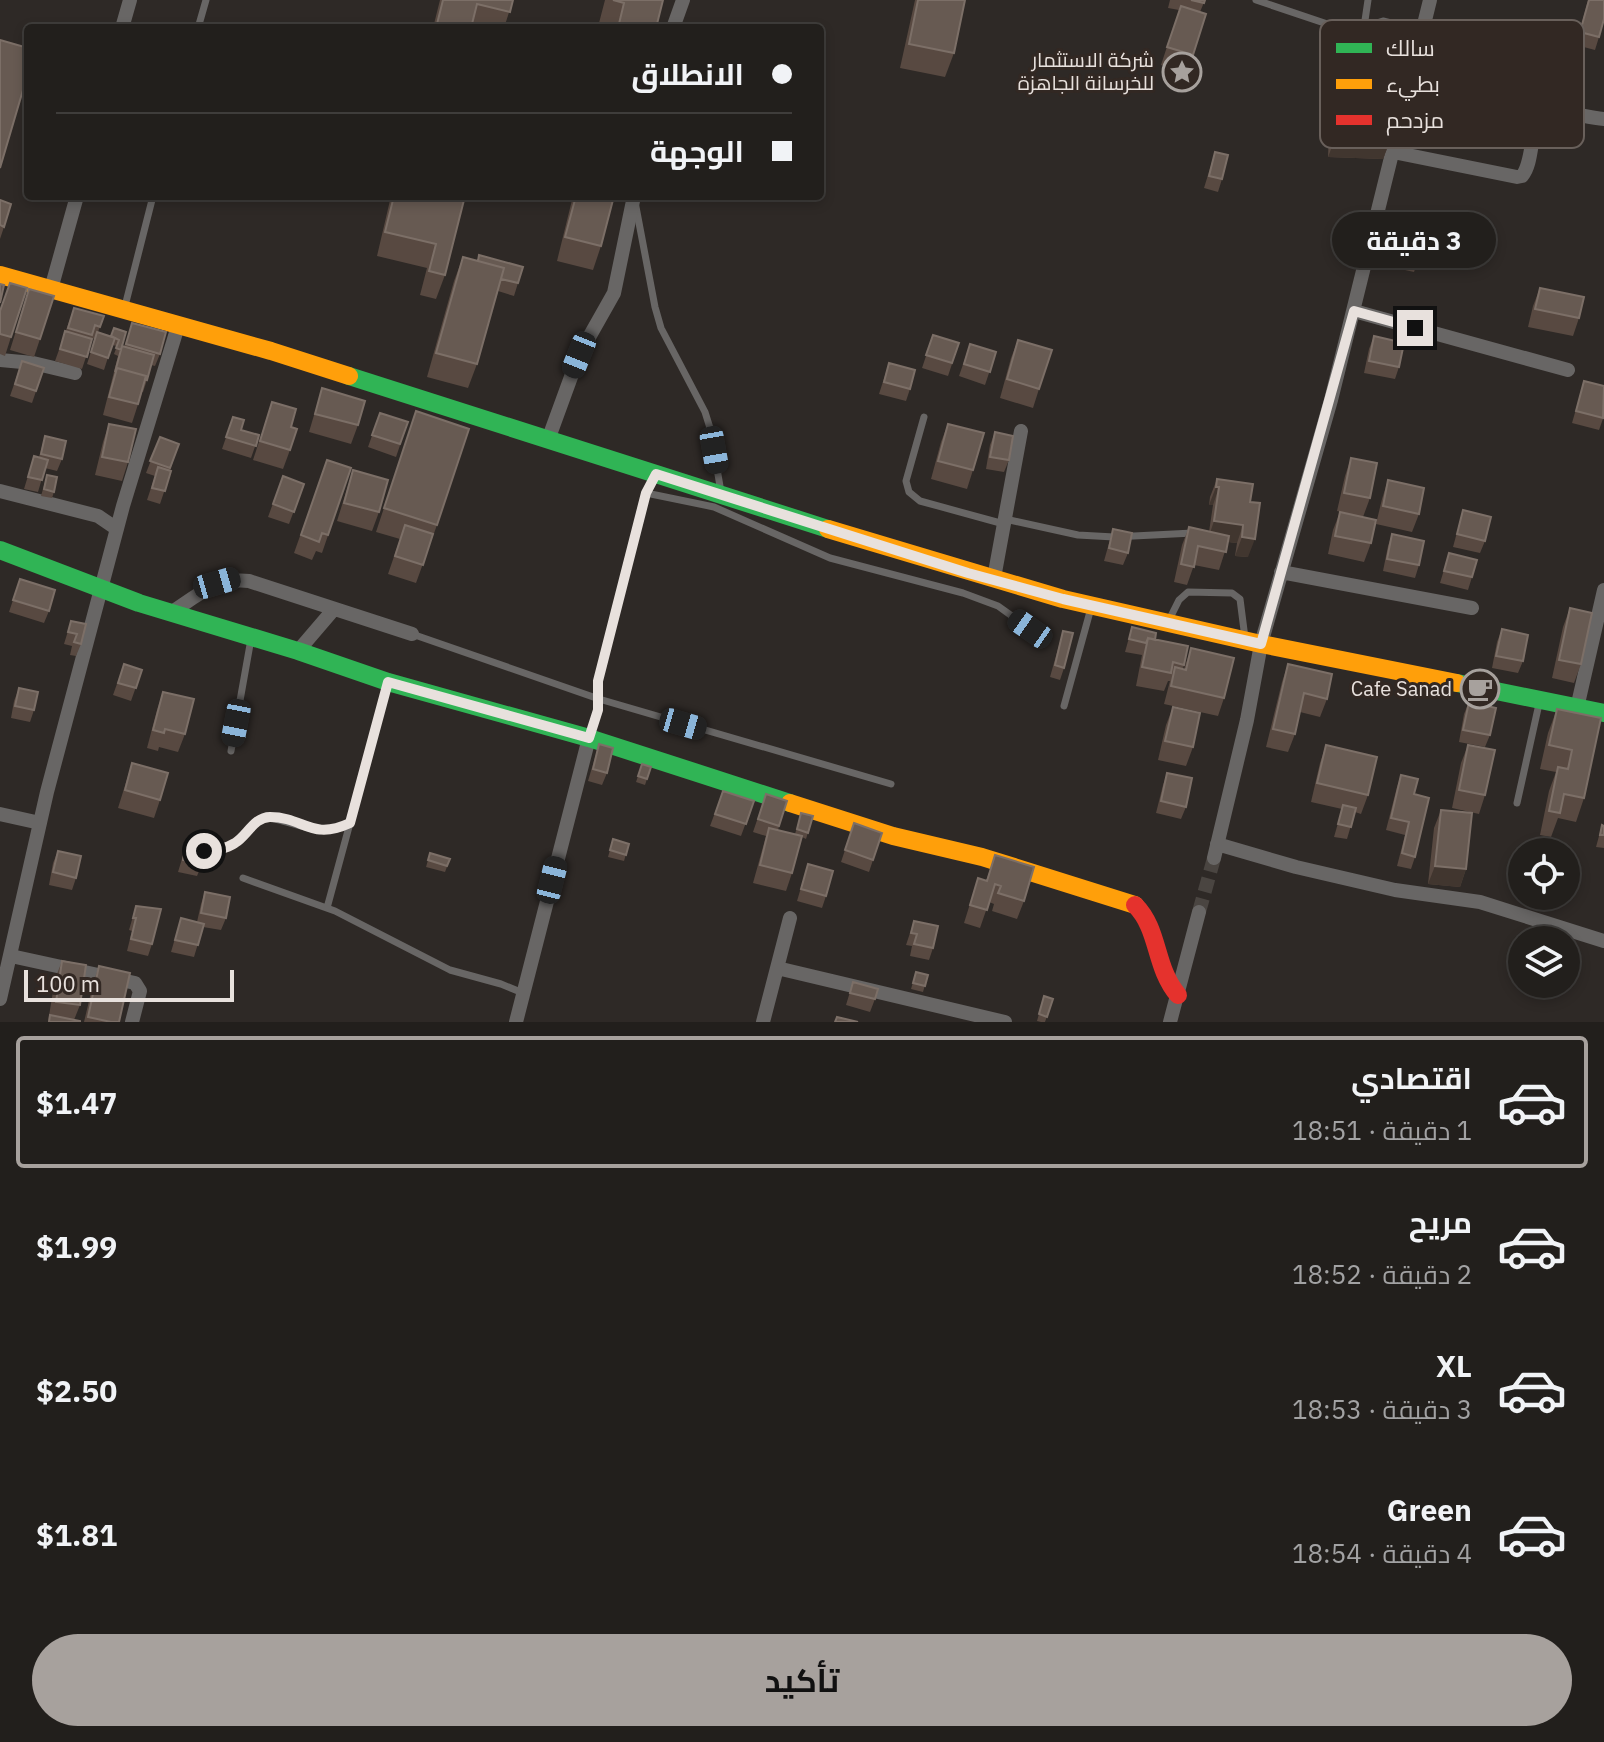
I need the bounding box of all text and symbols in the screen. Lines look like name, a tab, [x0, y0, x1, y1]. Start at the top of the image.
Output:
legend	[1320, 20, 1584, 148]
text: سالك	[1386, 33, 1435, 62]
place label: شركة الاستثمار للخرسانة الجاهزة	[1018, 46, 1154, 96]
place icon: شركة الاستثمار للخرسانة الجاهزة	[1161, 51, 1203, 93]
text: الانطلاق	[631, 54, 744, 93]
text: بطيء	[1386, 69, 1440, 101]
text: مزدحم	[1386, 105, 1444, 136]
text: الوجهة	[650, 131, 744, 170]
callout: 3 دقيقة	[1333, 212, 1497, 268]
text: 3 دقيقة	[1366, 223, 1462, 257]
route end	[1397, 310, 1433, 346]
car	[559, 328, 599, 382]
car	[698, 424, 730, 476]
car	[191, 565, 243, 601]
car	[1003, 605, 1057, 653]
cafe icon: Cafe Sanad	[1459, 668, 1501, 710]
place label: Cafe Sanad	[1351, 675, 1452, 702]
car	[220, 697, 252, 749]
car	[657, 706, 709, 742]
route start	[186, 833, 222, 869]
map controls	[1508, 838, 1580, 998]
button: locate	[1508, 838, 1580, 910]
car	[535, 854, 569, 906]
button: layers	[1508, 926, 1580, 998]
scale bar	[24, 966, 234, 1002]
text: 100 m	[36, 969, 100, 998]
text: اقتصادي	[1351, 1058, 1472, 1097]
icon: car	[1496, 1066, 1568, 1138]
text: $1.47	[36, 1083, 117, 1122]
text: 1 دقيقة · 18:51	[1292, 1113, 1472, 1147]
text: مريح	[1409, 1202, 1472, 1241]
icon: car	[1496, 1210, 1568, 1282]
text: $1.99	[36, 1227, 117, 1266]
text: 2 دقيقة · 18:52	[1292, 1257, 1472, 1291]
text: XL	[1436, 1346, 1472, 1385]
icon: car	[1496, 1354, 1568, 1426]
text: $2.50	[36, 1371, 117, 1410]
text: 3 دقيقة · 18:53	[1292, 1392, 1472, 1426]
text: Green	[1387, 1490, 1472, 1529]
icon: car	[1496, 1498, 1568, 1570]
text: $1.81	[36, 1515, 117, 1554]
text: 4 دقيقة · 18:54	[1292, 1536, 1472, 1570]
button: تأكيد	[32, 1634, 1572, 1726]

